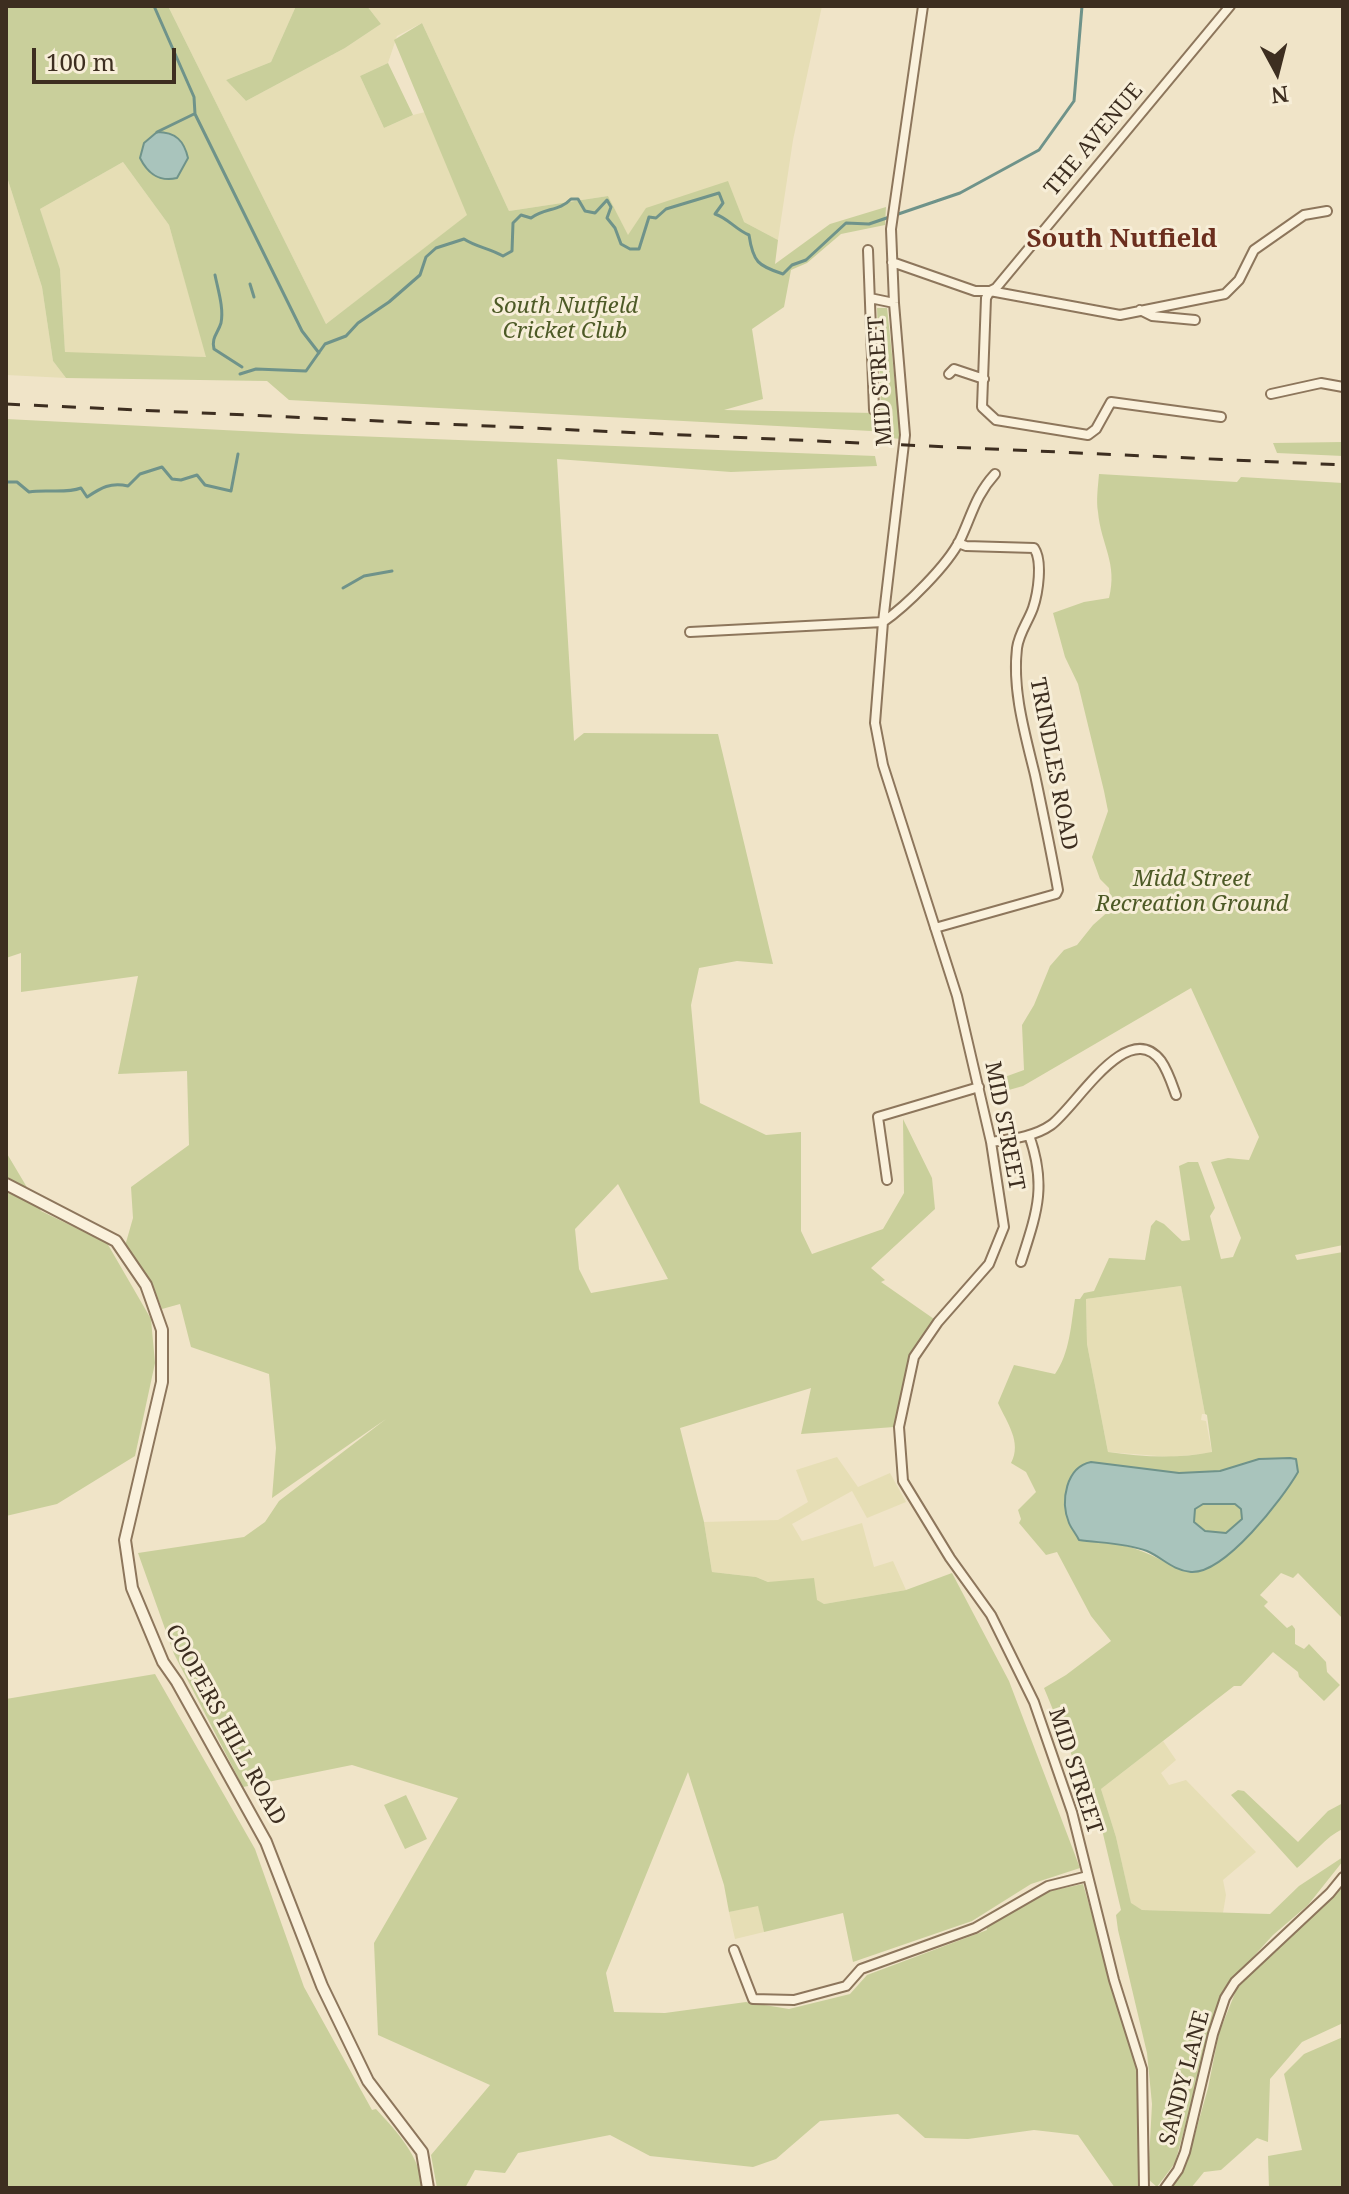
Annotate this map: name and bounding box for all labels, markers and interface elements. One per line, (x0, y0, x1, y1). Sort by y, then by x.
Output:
scale bar (36, 32, 180, 82)
north arrow (1237, 32, 1317, 112)
text: 100 m (46, 45, 115, 78)
street label: THE AVENUE (1039, 78, 1149, 202)
text: N (1269, 80, 1290, 112)
district label: South Nutfield (1027, 224, 1217, 256)
park label: South Nutfield Cricket Club (492, 294, 638, 346)
street label: MID STREET (863, 315, 899, 447)
street label: TRINDLES ROAD (1023, 675, 1083, 853)
park label: Midd Street Recreation Ground (1095, 867, 1289, 918)
street label: MID STREET (979, 1059, 1029, 1193)
street label: COOPERS HILL ROAD (159, 1620, 291, 1830)
street label: MID STREET (1042, 1705, 1108, 1837)
street label: SANDY LANE (1154, 2008, 1216, 2148)

